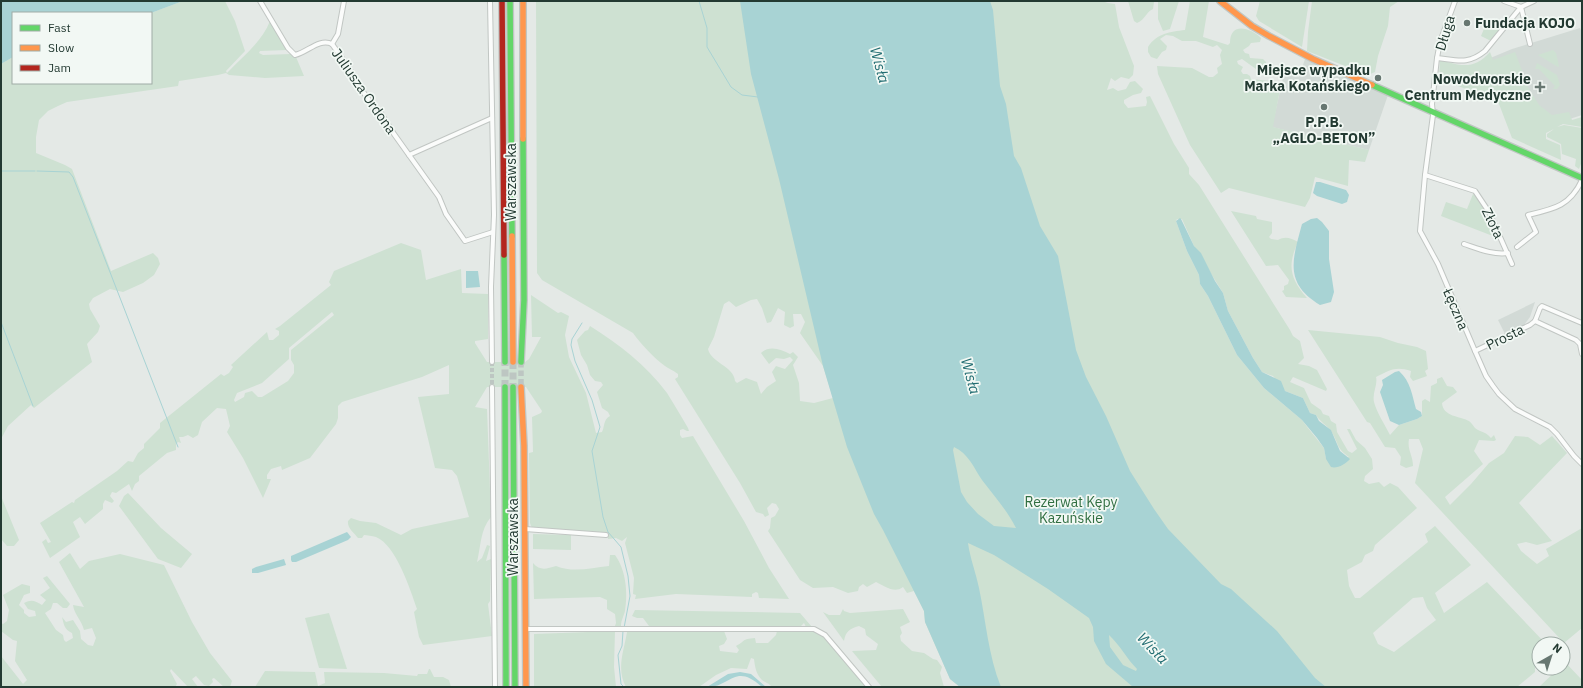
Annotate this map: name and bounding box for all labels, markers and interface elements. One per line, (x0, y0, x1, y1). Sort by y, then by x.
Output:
legend (12, 12, 152, 84)
street label: Długa (1431, 13, 1459, 53)
place label: Fundacja KOJO (1475, 14, 1575, 32)
marker: Fundacja KOJO (1462, 18, 1472, 28)
text: Fast (48, 20, 71, 35)
text: Slow (48, 40, 74, 55)
street label: Juliusza Ordona (328, 45, 401, 138)
water label: Wisła (866, 45, 894, 86)
text: Jam (48, 60, 71, 75)
place label: Miejsce wypadku Marka Kotańskiego (1244, 61, 1370, 95)
place label: Nowodworskie Centrum Medyczne (1405, 70, 1531, 104)
marker: Miejsce wypadku Marka Kotańskiego (1373, 73, 1383, 83)
marker: Nowodworskie Centrum Medyczne (1534, 81, 1546, 93)
marker: P.P.B. „AGLO-BETON” (1319, 102, 1329, 112)
place label: P.P.B. „AGLO-BETON” (1272, 113, 1376, 147)
street label: Warszawska (502, 143, 520, 221)
street label: Złota (1478, 205, 1508, 242)
street label: Łęczna (1439, 284, 1473, 333)
street label: Prosta (1483, 320, 1528, 354)
water label: Wisła (957, 356, 985, 397)
park label: Rezerwat Kępy Kazuńskie (1024, 493, 1118, 527)
street label: Warszawska (504, 498, 522, 576)
water label: Wisła (1133, 628, 1173, 668)
north arrow (1531, 636, 1571, 676)
text: N (1550, 640, 1565, 656)

